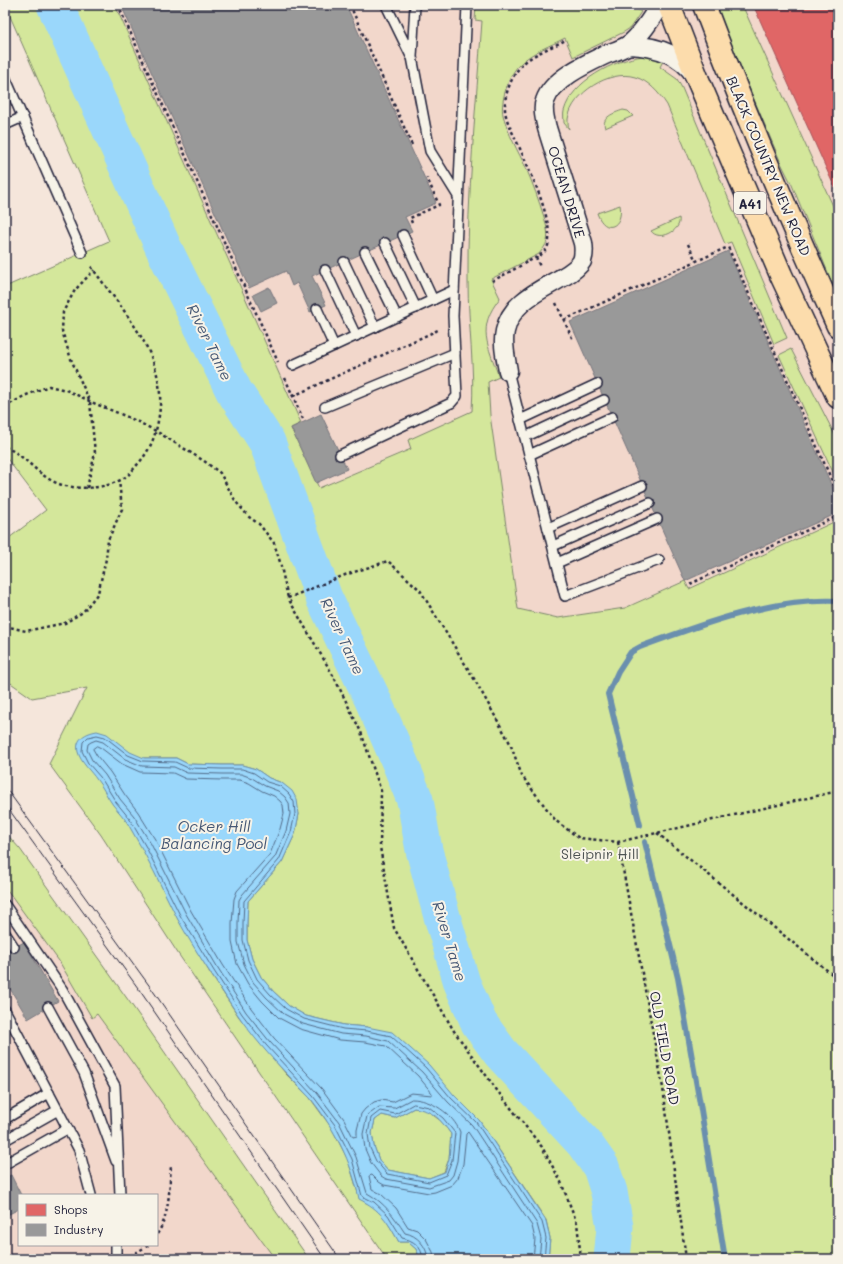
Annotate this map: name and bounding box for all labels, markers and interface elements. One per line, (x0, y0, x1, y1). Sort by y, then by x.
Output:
street label: BLACK COUNTRY NEW ROAD (722, 73, 816, 259)
street label: OCEAN DRIVE (544, 144, 590, 240)
road number: A41 (734, 192, 766, 214)
water label: River Tame (183, 300, 237, 384)
water label: River Tame (316, 594, 370, 678)
water label: Ocker Hill Balancing Pool (161, 816, 267, 853)
park label: Sleipnir Hill (561, 844, 639, 863)
water label: River Tame (428, 899, 472, 983)
street label: OLD FIELD ROAD (646, 990, 684, 1106)
legend (18, 1194, 158, 1246)
text: Shops (54, 1201, 88, 1217)
text: Industry (54, 1221, 103, 1237)

